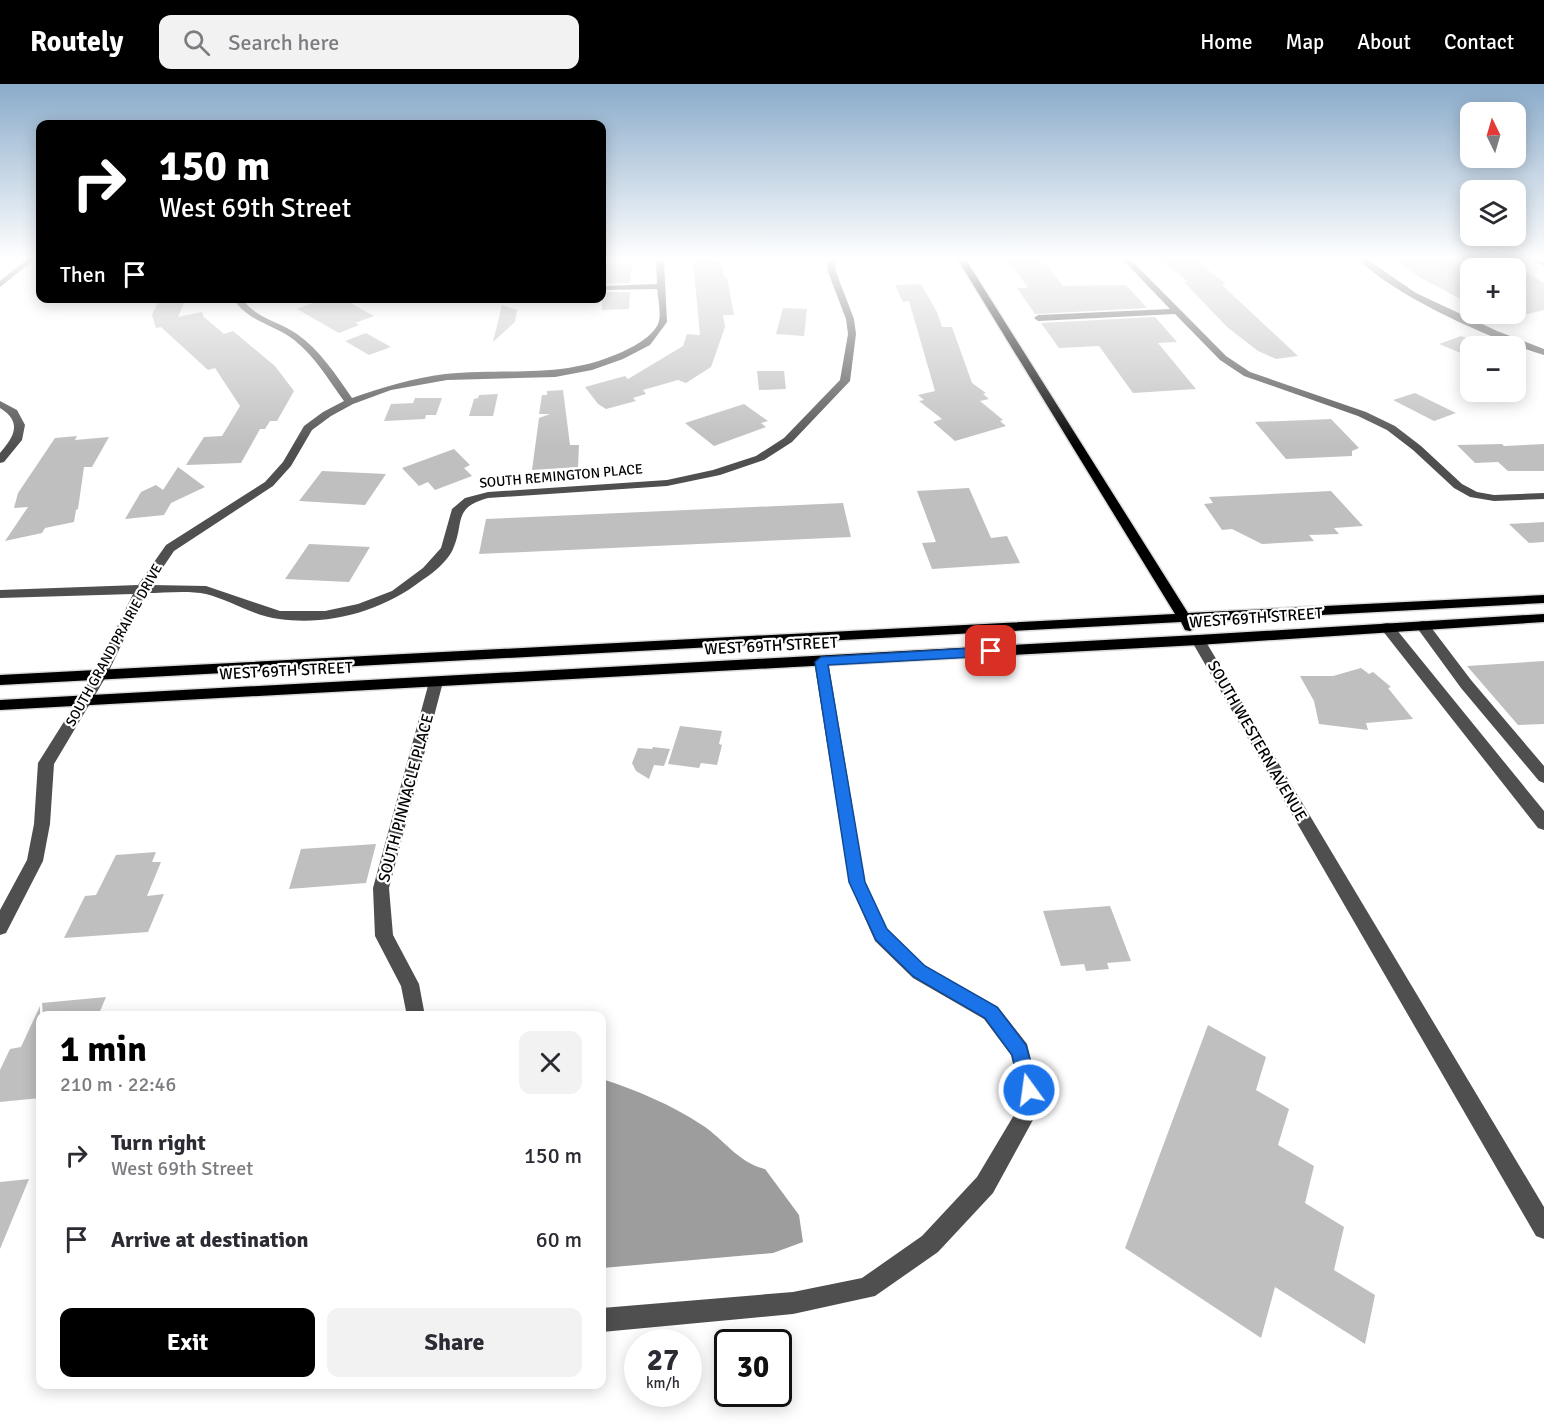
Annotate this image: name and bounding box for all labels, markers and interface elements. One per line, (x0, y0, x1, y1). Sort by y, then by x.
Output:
search box (159, 15, 579, 69)
text: Routely (30, 25, 123, 59)
icon: search (180, 26, 213, 59)
text: Search here (228, 29, 339, 56)
text: Home (1200, 29, 1253, 55)
text: Map (1286, 29, 1324, 55)
text: About (1357, 29, 1411, 55)
text: Contact (1444, 29, 1514, 55)
north arrow (1460, 102, 1526, 168)
map controls (1460, 102, 1526, 402)
text: 150 m (159, 141, 270, 192)
icon: right (60, 144, 138, 222)
button: layers (1460, 180, 1526, 246)
text: West 69th Street (159, 192, 351, 225)
icon: arrive (118, 258, 151, 291)
button: + (1460, 258, 1526, 324)
text: Then (60, 261, 106, 288)
button: − (1460, 336, 1526, 402)
street label: SOUTH REMINGTON PLACE (478, 460, 644, 492)
street label: SOUTH GRAND PRAIRIE DRIVE (62, 561, 166, 729)
street label: WEST 69TH STREET (1189, 603, 1324, 633)
pin (965, 625, 1016, 676)
street label: WEST 69TH STREET (704, 633, 839, 659)
icon: arrive (974, 634, 1007, 667)
street label: SOUTH WESTERN AVENUE (1203, 657, 1311, 825)
street label: WEST 69TH STREET (219, 658, 354, 684)
street label: SOUTH PINNACLE PLACE (374, 712, 438, 884)
text: 1 min (60, 1027, 147, 1072)
button: close (519, 1031, 582, 1094)
position arrow (997, 1058, 1061, 1122)
text: 210 m · 22:46 (60, 1072, 176, 1097)
text: Turn right (111, 1129, 206, 1156)
icon: right (60, 1139, 93, 1172)
text: 150 m (524, 1142, 582, 1169)
text: West 69th Street (111, 1156, 253, 1181)
icon: arrive (60, 1223, 93, 1256)
text: Arrive at destination (111, 1226, 308, 1253)
text: 60 m (536, 1226, 582, 1253)
button: Exit (60, 1308, 315, 1377)
button: Share (327, 1308, 582, 1377)
speed limit sign: 30 (714, 1329, 792, 1407)
text: 27 (647, 1342, 679, 1379)
text: km/h (646, 1374, 680, 1392)

